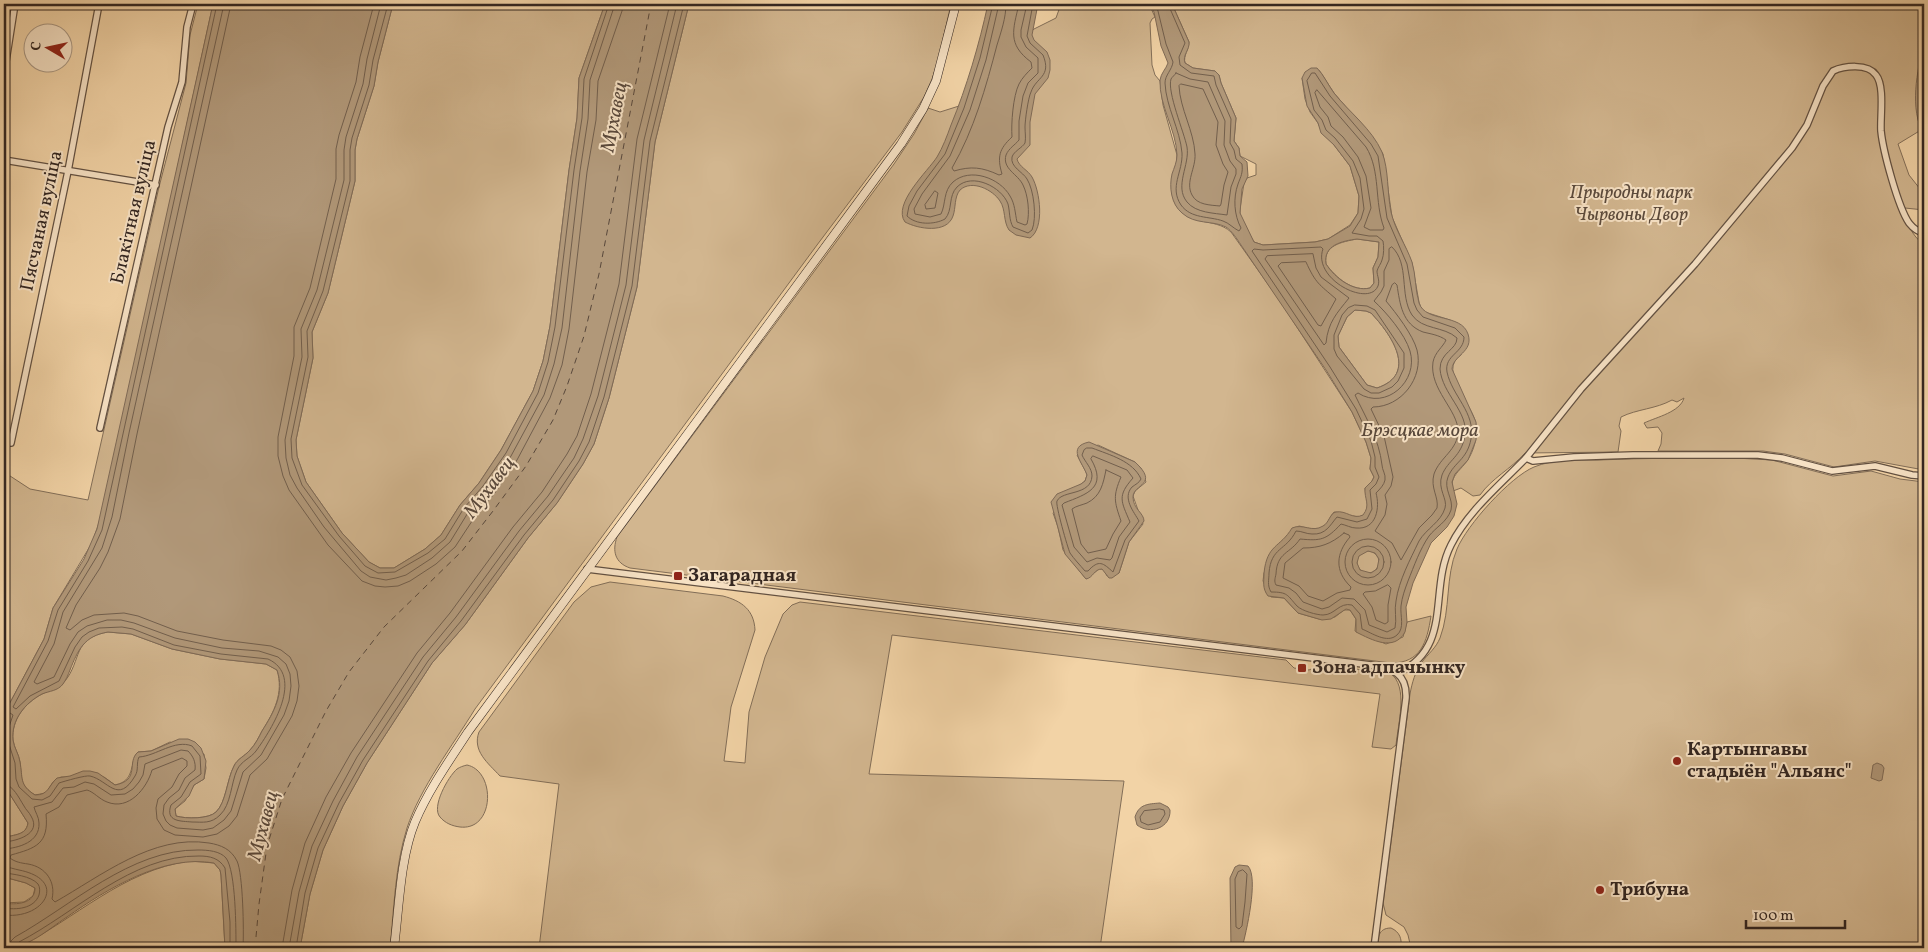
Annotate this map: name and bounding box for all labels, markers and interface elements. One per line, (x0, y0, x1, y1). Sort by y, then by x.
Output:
north arrow (22, 22, 72, 72)
text: С (27, 40, 47, 52)
water label: Мухавец (594, 80, 636, 155)
street label: Блакітная вуліца (105, 137, 163, 287)
street label: Пясчаная вуліца (14, 148, 70, 294)
park label: Прыродны парк Чырвоны Двор (1570, 180, 1693, 228)
water label: Брэсцкае мора (1361, 417, 1479, 445)
water label: Мухавец (457, 451, 523, 526)
place label: Загарадная (688, 563, 796, 589)
marker: Загарадная (672, 570, 684, 582)
place label: Зона адпачынку (1312, 655, 1466, 681)
marker: Зона адпачынку (1296, 662, 1308, 674)
place label: Картынгавы стадыён "Альянс" (1687, 737, 1852, 785)
marker: Картынгавы стадыён "Альянс" (1671, 755, 1683, 767)
water label: Мухавец (241, 788, 287, 865)
place label: Трибуна (1610, 877, 1689, 903)
marker: Трибуна (1594, 884, 1606, 896)
scale bar (1746, 897, 1844, 929)
text: 100 m (1753, 906, 1793, 927)

